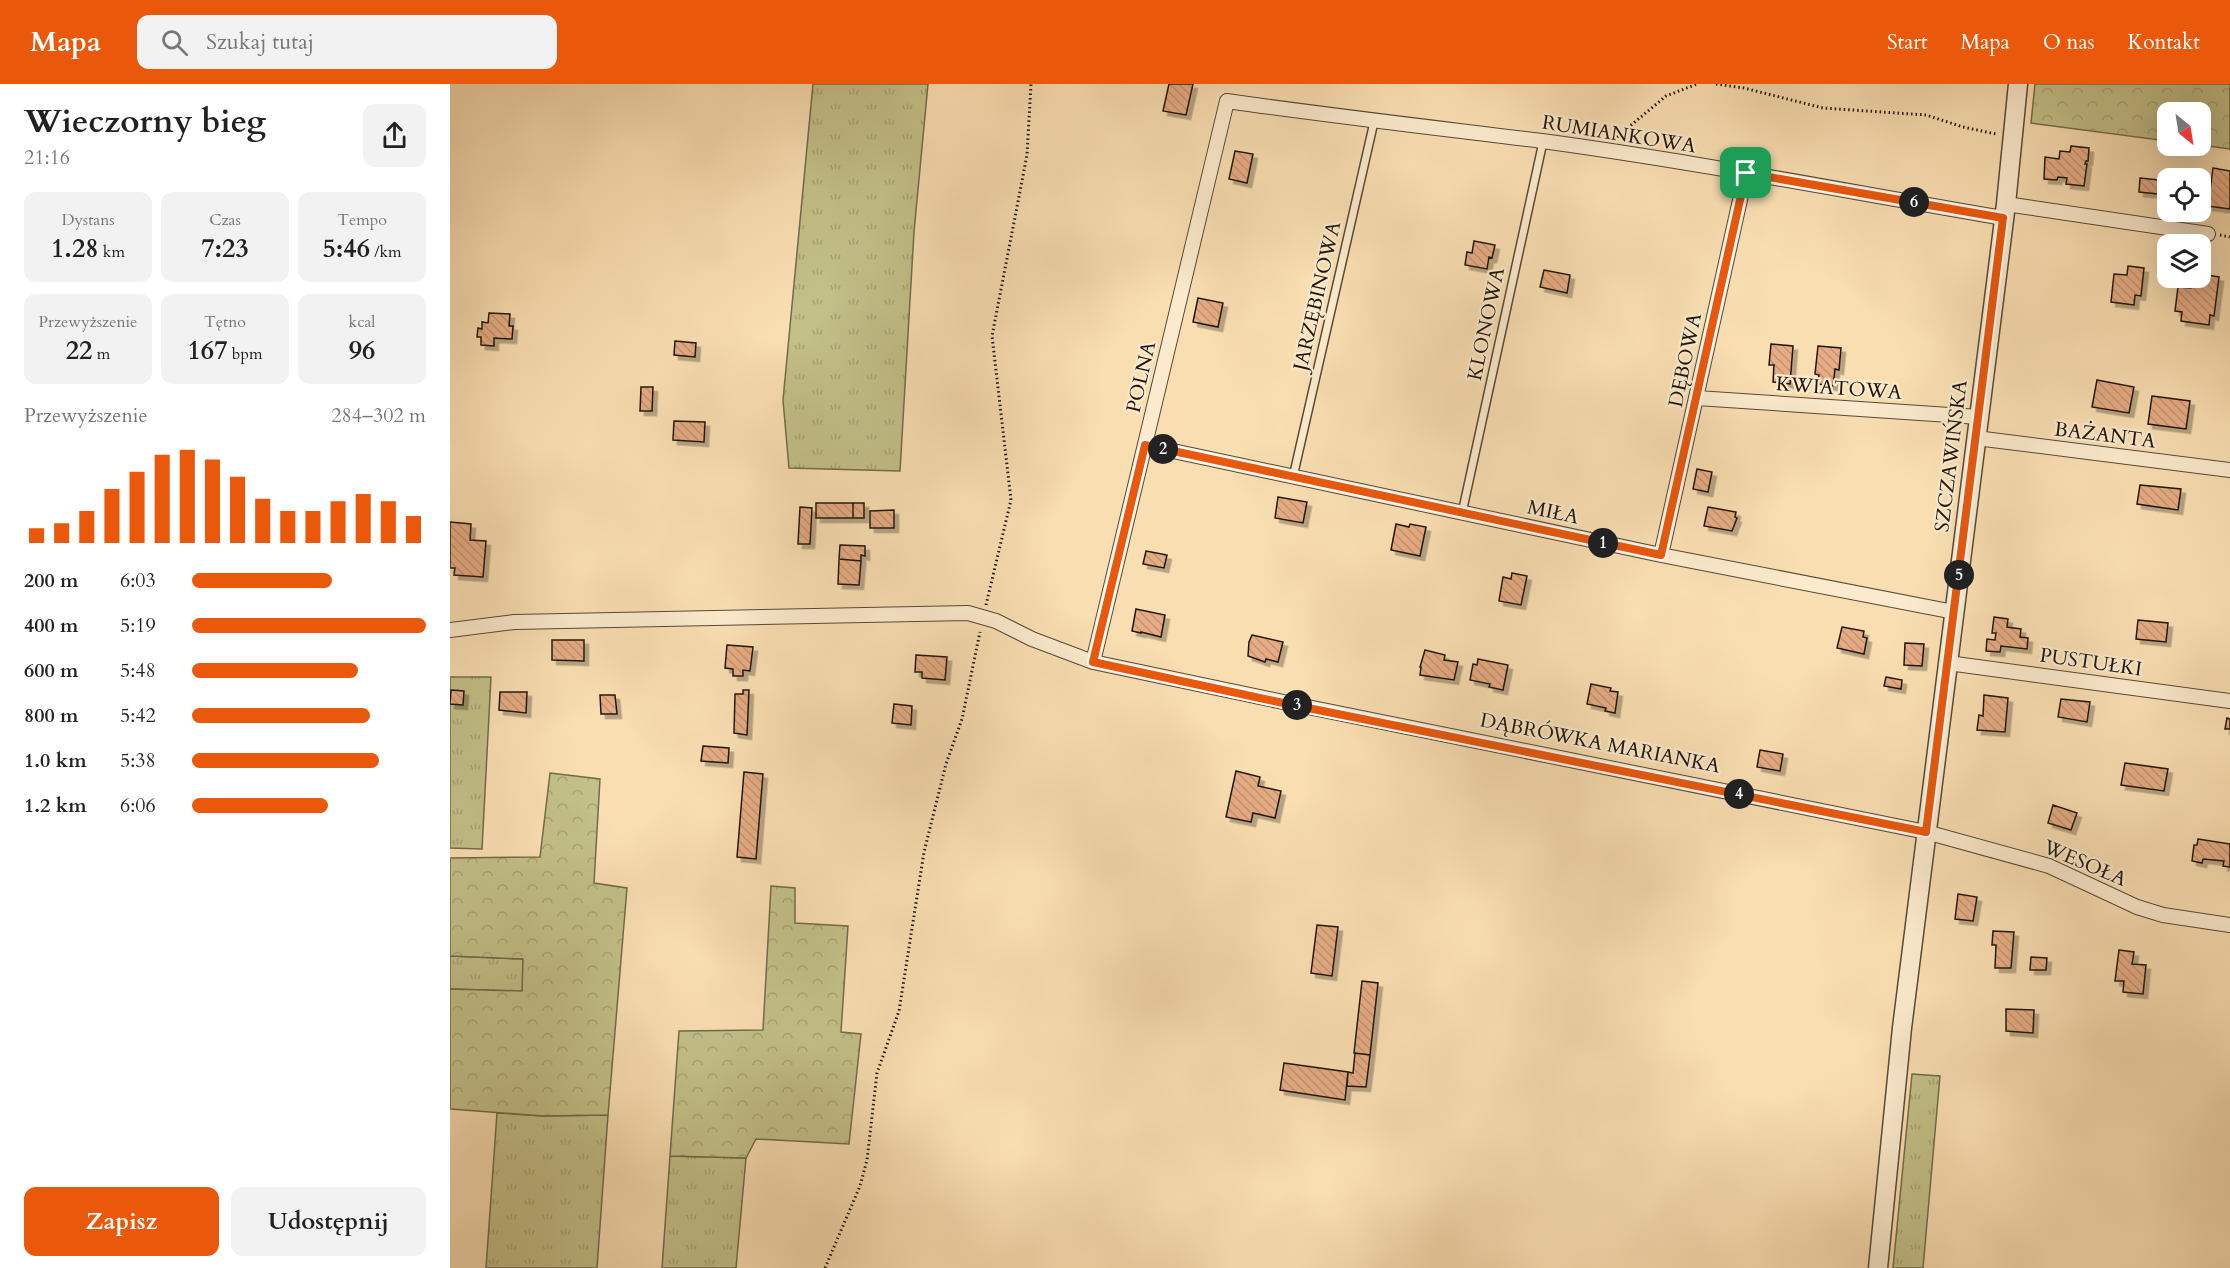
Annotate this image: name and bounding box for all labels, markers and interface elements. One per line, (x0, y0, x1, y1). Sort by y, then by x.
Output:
search box (137, 15, 557, 69)
text: Mapa (30, 23, 101, 61)
icon: search (158, 26, 191, 59)
text: Szukaj tutaj (206, 27, 314, 57)
text: Start (1887, 28, 1928, 57)
text: Mapa (1961, 28, 2010, 57)
text: O nas (2043, 28, 2095, 57)
text: Kontakt (2128, 28, 2200, 57)
text: Wieczorny bieg (24, 99, 266, 144)
north arrow (2157, 102, 2211, 156)
map controls (2157, 102, 2211, 288)
button: share (363, 104, 426, 167)
street label: RUMIANKOWA (1540, 108, 1699, 160)
text: 21:16 (24, 144, 70, 171)
pin (1720, 147, 1771, 198)
icon: arrive (1729, 156, 1762, 189)
button: locate (2157, 168, 2211, 222)
pin: 6 (1899, 187, 1929, 217)
text: 6 (1910, 191, 1918, 213)
text: Dystans (61, 209, 115, 231)
text: Czas (209, 209, 241, 231)
text: Tempo (337, 209, 387, 231)
street label: JARZĘBINOWA (1286, 218, 1347, 376)
text: 1.28 (51, 231, 99, 266)
text: 7:23 (201, 231, 249, 266)
text: 5:46 (322, 231, 370, 266)
button: layers (2157, 234, 2211, 288)
text: km (99, 241, 125, 263)
text: /km (370, 241, 402, 263)
street label: KLONOWA (1461, 264, 1511, 383)
street label: DĘBOWA (1662, 310, 1708, 410)
text: Przewyższenie (39, 311, 137, 333)
text: Tętno (204, 311, 246, 333)
text: kcal (349, 311, 375, 333)
text: 22 (66, 333, 92, 368)
text: 167 (188, 333, 228, 368)
text: 96 (349, 333, 375, 368)
street label: POLNA (1120, 338, 1162, 415)
text: m (92, 343, 110, 365)
text: bpm (228, 343, 262, 365)
street label: KWIATOWA (1775, 370, 1904, 406)
street label: SZCZAWIŃSKA (1928, 378, 1974, 534)
text: Przewyższenie (24, 402, 147, 429)
text: 284–302 m (331, 402, 426, 429)
street label: BAŻANTA (2053, 415, 2158, 455)
pin: 2 (1148, 434, 1178, 464)
text: 2 (1159, 438, 1167, 460)
street label: MIŁA (1525, 493, 1582, 531)
pin: 1 (1588, 528, 1618, 558)
text: 1 (1599, 532, 1607, 554)
pin: 5 (1944, 560, 1974, 590)
text: 5 (1955, 564, 1963, 586)
text: 200 m (24, 567, 79, 594)
text: 6:03 (120, 567, 156, 594)
text: 400 m (24, 612, 79, 639)
text: 5:19 (120, 612, 156, 639)
street label: PUSTUŁKI (2038, 641, 2144, 683)
text: 600 m (24, 657, 79, 684)
text: 5:48 (120, 657, 156, 684)
pin: 3 (1282, 690, 1312, 720)
text: 3 (1293, 694, 1301, 716)
text: 800 m (24, 702, 79, 729)
text: 5:42 (120, 702, 156, 729)
street label: DĄBRÓWKA MARIANKA (1478, 706, 1723, 780)
text: 1.0 km (24, 747, 87, 774)
text: 5:38 (120, 747, 156, 774)
pin: 4 (1724, 779, 1754, 809)
text: 4 (1735, 783, 1743, 805)
text: 1.2 km (24, 792, 87, 819)
text: 6:06 (120, 792, 156, 819)
street label: WESOŁA (2038, 833, 2132, 893)
button: Zapisz (24, 1187, 219, 1256)
button: Udostępnij (231, 1187, 426, 1256)

